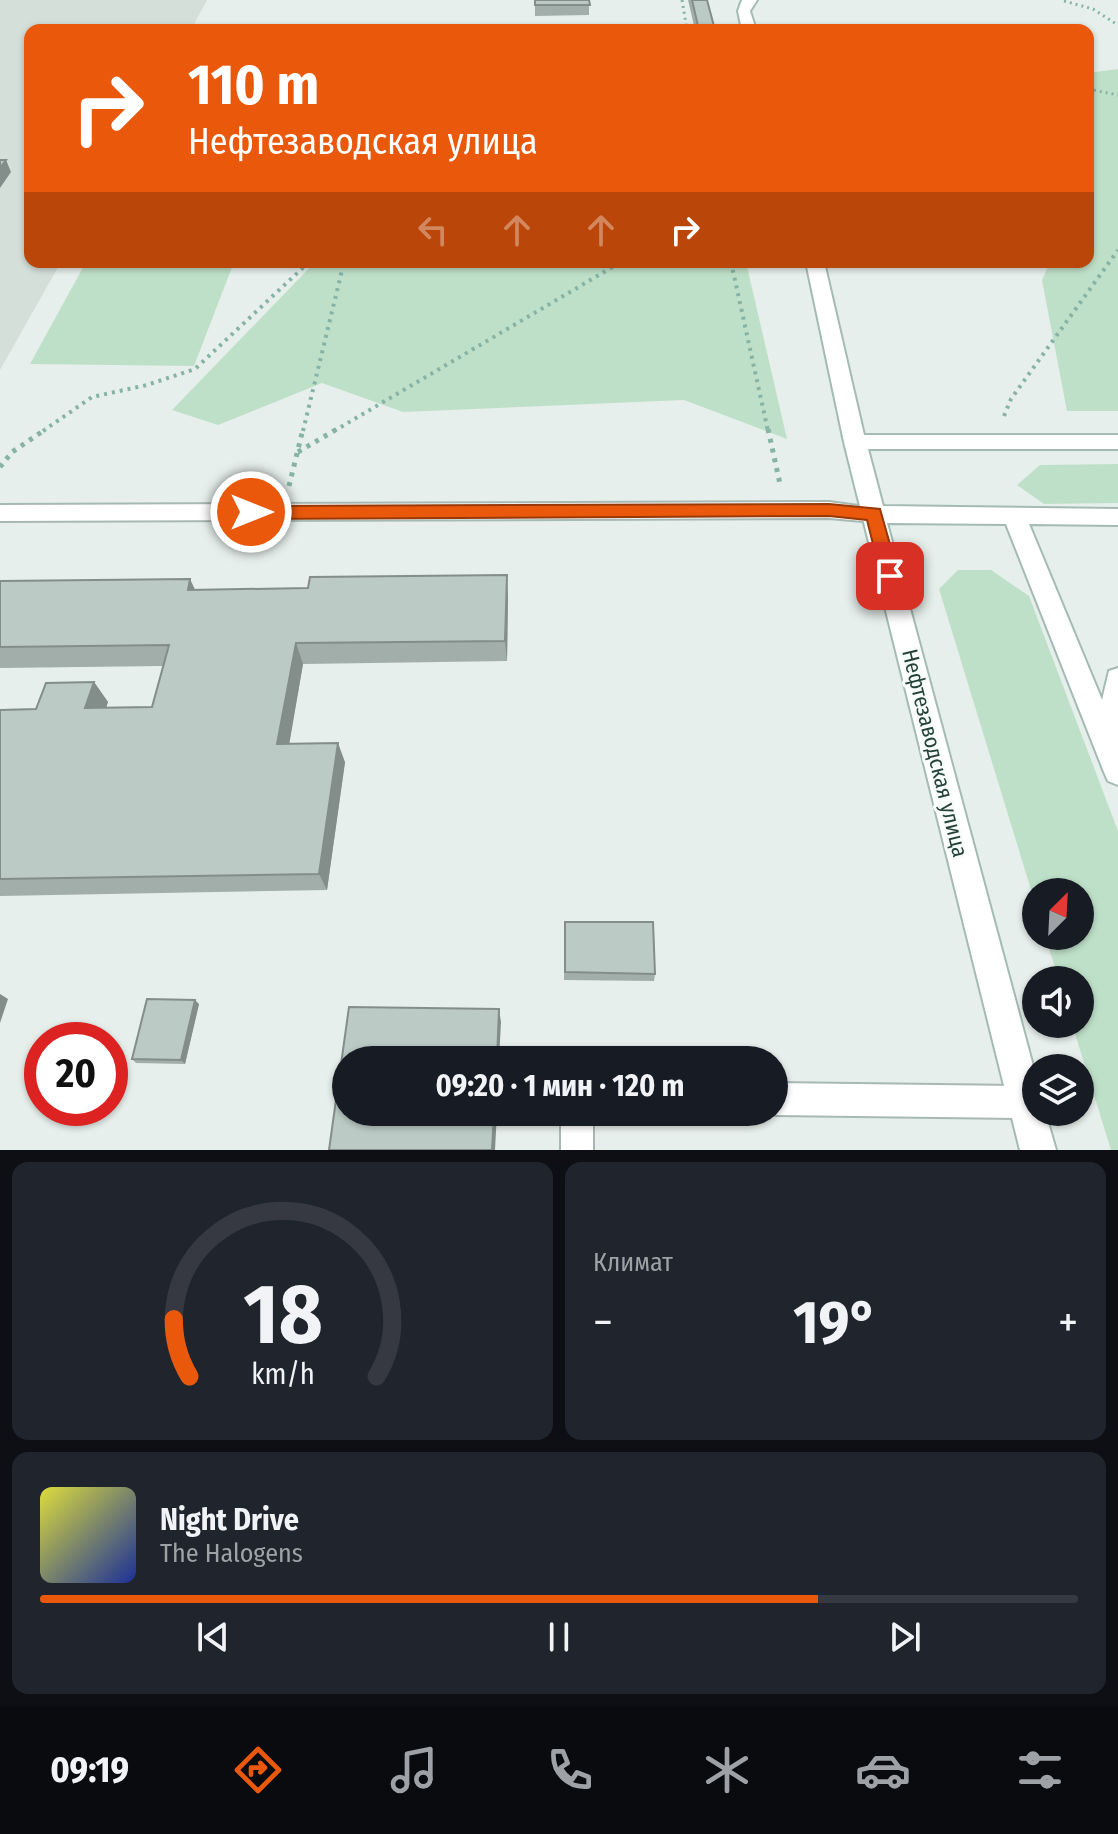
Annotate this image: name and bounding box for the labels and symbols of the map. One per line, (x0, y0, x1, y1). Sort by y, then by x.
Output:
position arrow (209, 470, 293, 554)
pin (856, 542, 924, 610)
street label: Нефтезаводская улица (896, 646, 974, 860)
north arrow (1022, 878, 1094, 950)
speed limit sign: 20 (24, 1022, 128, 1126)

